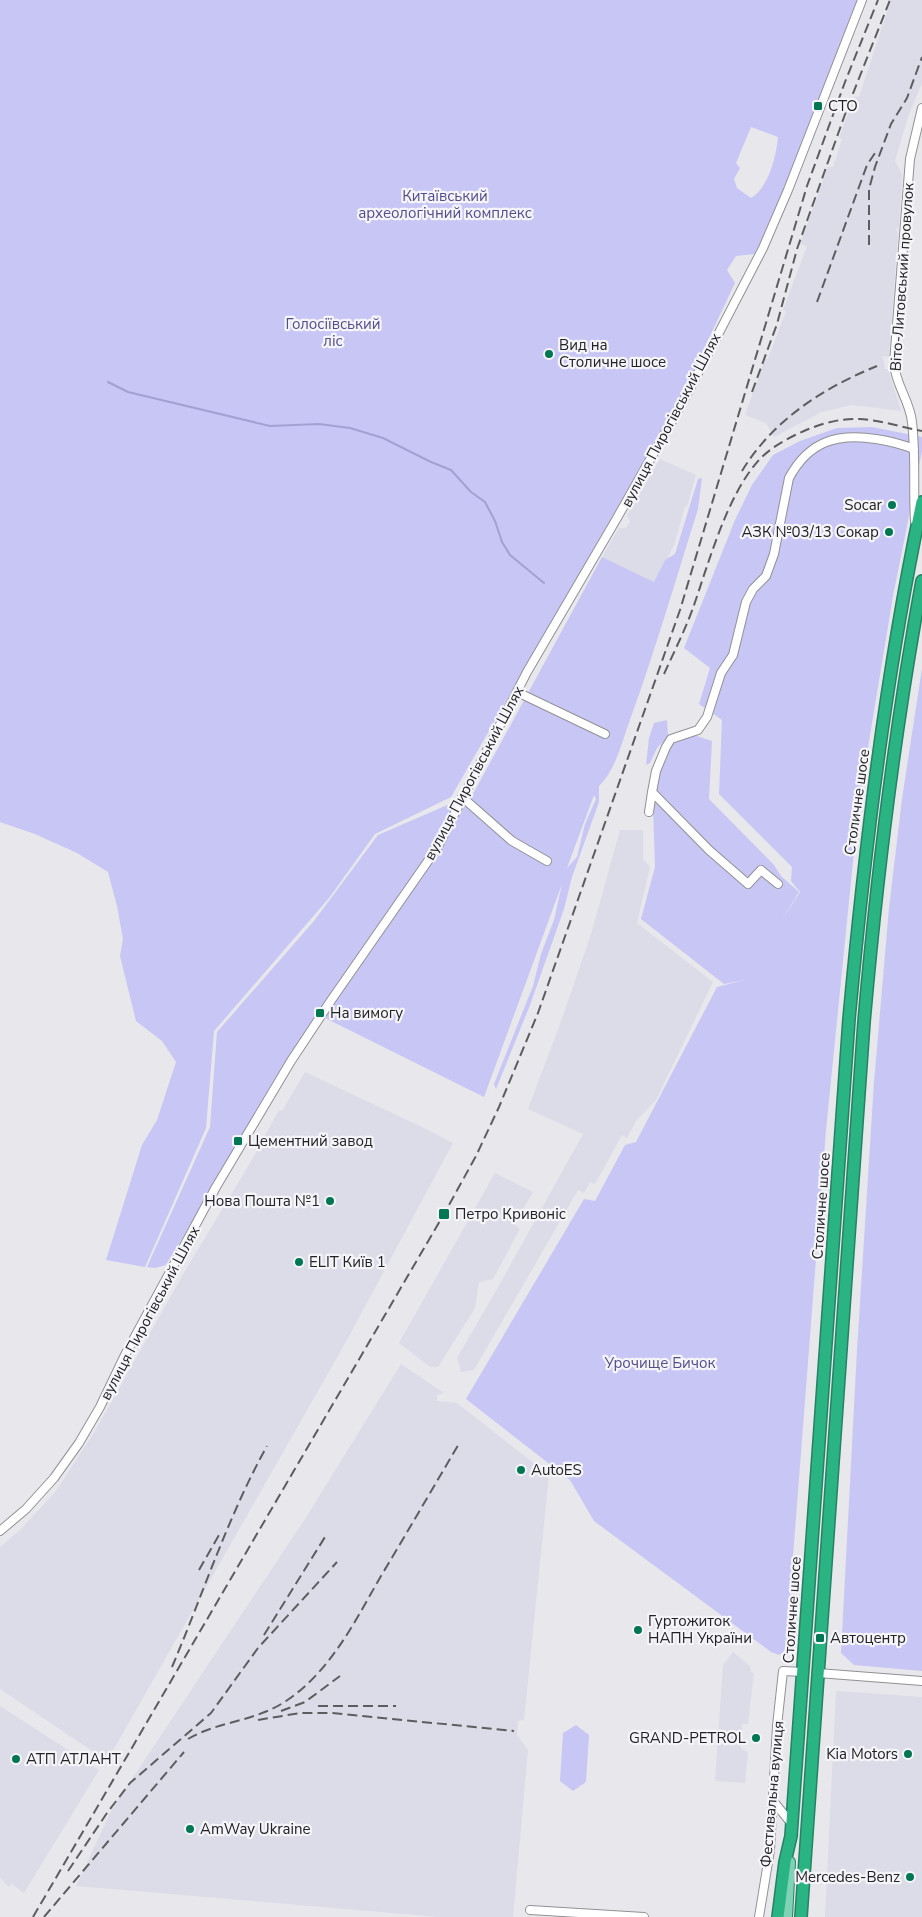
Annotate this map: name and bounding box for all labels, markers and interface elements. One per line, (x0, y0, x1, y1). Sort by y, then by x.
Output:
place label: СТО (828, 96, 858, 116)
marker: СТО (812, 100, 824, 112)
street label: Віто-Литовський провулок (885, 182, 919, 372)
park label: Китаївський археологічний комплекс (358, 186, 532, 223)
park label: Голосіївський ліс (286, 314, 380, 351)
street label: вулиця Пирогівський Шлях (616, 329, 726, 511)
place label: Вид на Столичне шосе (559, 335, 666, 372)
marker: Вид на Столичне шосе (543, 348, 555, 360)
place label: Socar (844, 495, 883, 515)
marker: Socar (886, 499, 898, 511)
place label: АЗК №03/13 Сокар (741, 522, 879, 542)
marker: АЗК №03/13 Сокар (883, 526, 895, 538)
street label: вулиця Пирогівський Шлях (419, 682, 529, 864)
street label: Столичне шосе (840, 748, 874, 856)
place label: На вимогу (330, 1003, 403, 1023)
marker: На вимогу (314, 1007, 326, 1019)
place label: Цементний завод (248, 1131, 373, 1151)
marker: Цементний завод (232, 1135, 244, 1147)
street label: Столичне шосе (807, 1152, 835, 1260)
place label: Нова Пошта №1 (204, 1191, 320, 1211)
marker: Нова Пошта №1 (324, 1195, 336, 1207)
place label: Петро Кривоніс (455, 1204, 566, 1224)
marker: Петро Кривоніс (437, 1207, 451, 1221)
street label: вулиця Пирогівський Шлях (95, 1222, 205, 1404)
place label: ELIT Київ 1 (309, 1252, 386, 1272)
marker: ELIT Київ 1 (293, 1256, 305, 1268)
park label: Урочище Бичок (604, 1353, 716, 1373)
place label: AutoES (531, 1460, 582, 1480)
marker: AutoES (515, 1464, 527, 1476)
street label: Столичне шосе (778, 1556, 806, 1664)
place label: Гуртожиток НАПН України (648, 1611, 752, 1648)
marker: Гуртожиток НАПН України (632, 1624, 644, 1636)
place label: Автоцентр (830, 1628, 906, 1648)
marker: Автоцентр (814, 1632, 826, 1644)
street label: Фестивальна вулиця (756, 1720, 788, 1868)
place label: GRAND-PETROL (629, 1728, 746, 1748)
marker: GRAND-PETROL (750, 1732, 762, 1744)
place label: Kia Motors (826, 1744, 898, 1764)
marker: Kia Motors (902, 1748, 914, 1760)
place label: АТП АТЛАНТ (26, 1749, 121, 1769)
marker: АТП АТЛАНТ (10, 1753, 22, 1765)
place label: AmWay Ukraine (200, 1819, 311, 1839)
marker: AmWay Ukraine (184, 1823, 196, 1835)
place label: Mercedes-Benz (795, 1867, 900, 1887)
marker: Mercedes-Benz (904, 1871, 916, 1883)

